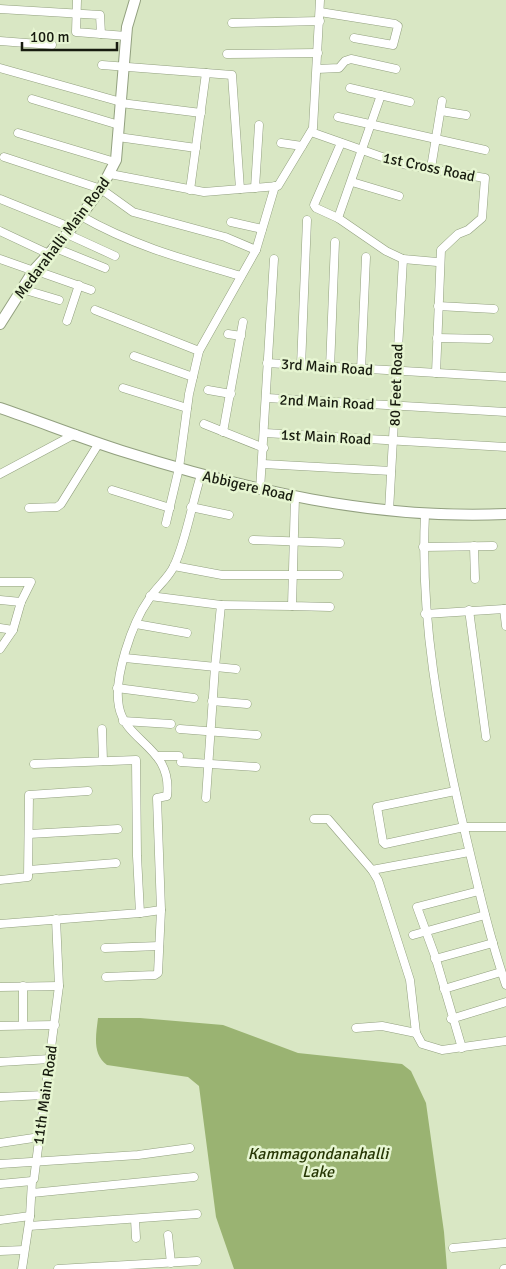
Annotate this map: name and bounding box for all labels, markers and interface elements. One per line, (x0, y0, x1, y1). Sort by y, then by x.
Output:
scale bar (22, 20, 118, 52)
text: 100 m (30, 28, 70, 46)
street label: 1st Cross Road (381, 148, 477, 186)
street label: Medarahalli Main Road (10, 174, 114, 302)
street label: 80 Feet Road (386, 343, 406, 427)
street label: 3rd Main Road (280, 355, 374, 379)
street label: 2nd Main Road (279, 391, 375, 413)
street label: 1st Main Road (280, 426, 372, 448)
street label: Abbigere Road (201, 467, 295, 505)
street label: 11th Main Road (29, 1044, 61, 1146)
water label: Kammagondanahalli Lake (248, 1144, 390, 1182)

